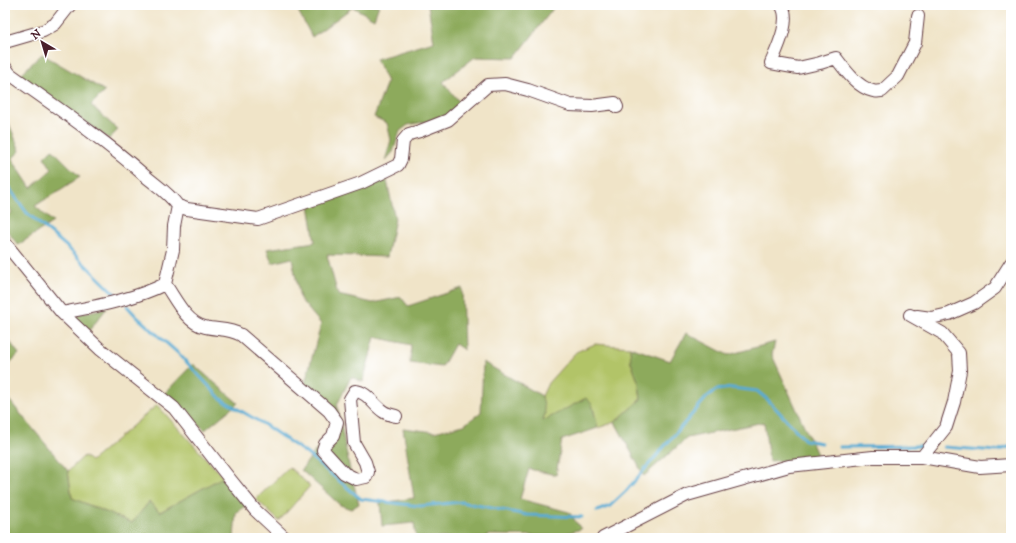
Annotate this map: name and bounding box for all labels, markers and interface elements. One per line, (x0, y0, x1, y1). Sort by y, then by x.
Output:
north arrow (22, 22, 62, 62)
text: N (29, 27, 44, 43)

